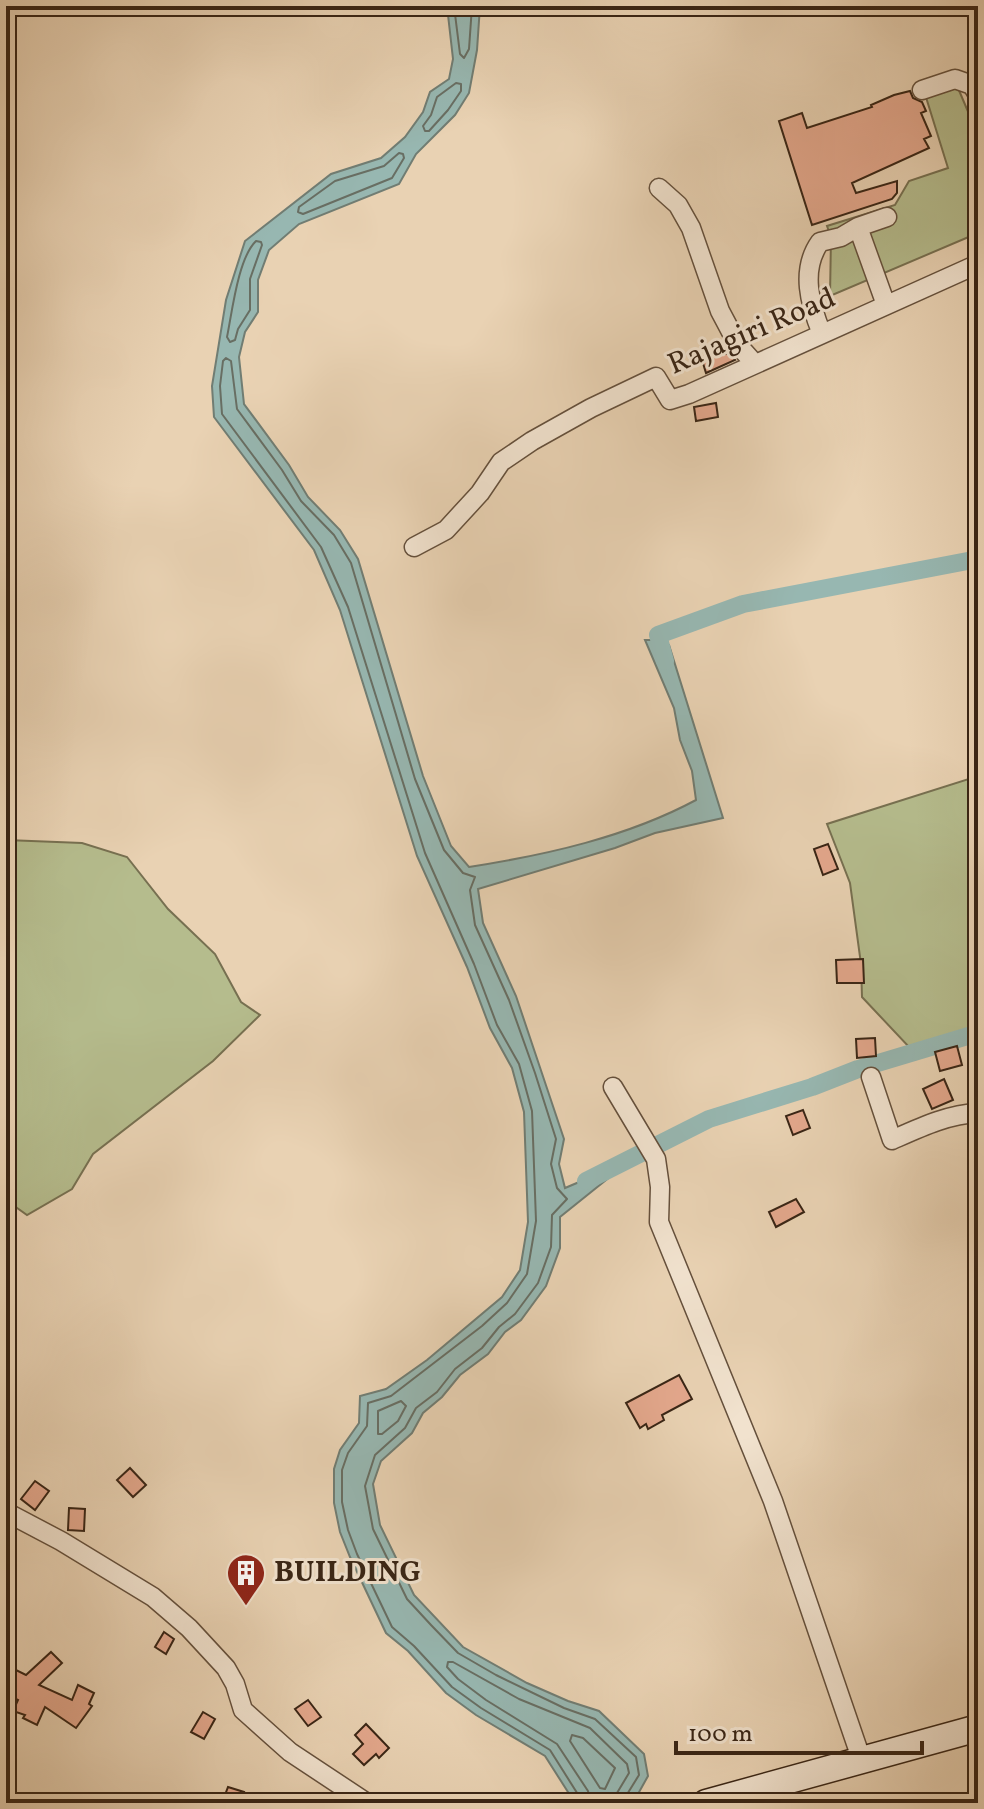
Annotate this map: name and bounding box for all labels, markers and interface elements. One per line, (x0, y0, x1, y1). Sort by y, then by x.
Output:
street label: Rajagiri Road (662, 278, 842, 386)
building icon: BUILDING (225, 1552, 267, 1607)
place label: BUILDING (274, 1552, 421, 1594)
scale bar (676, 1705, 922, 1755)
text: 100 m (688, 1718, 753, 1752)

